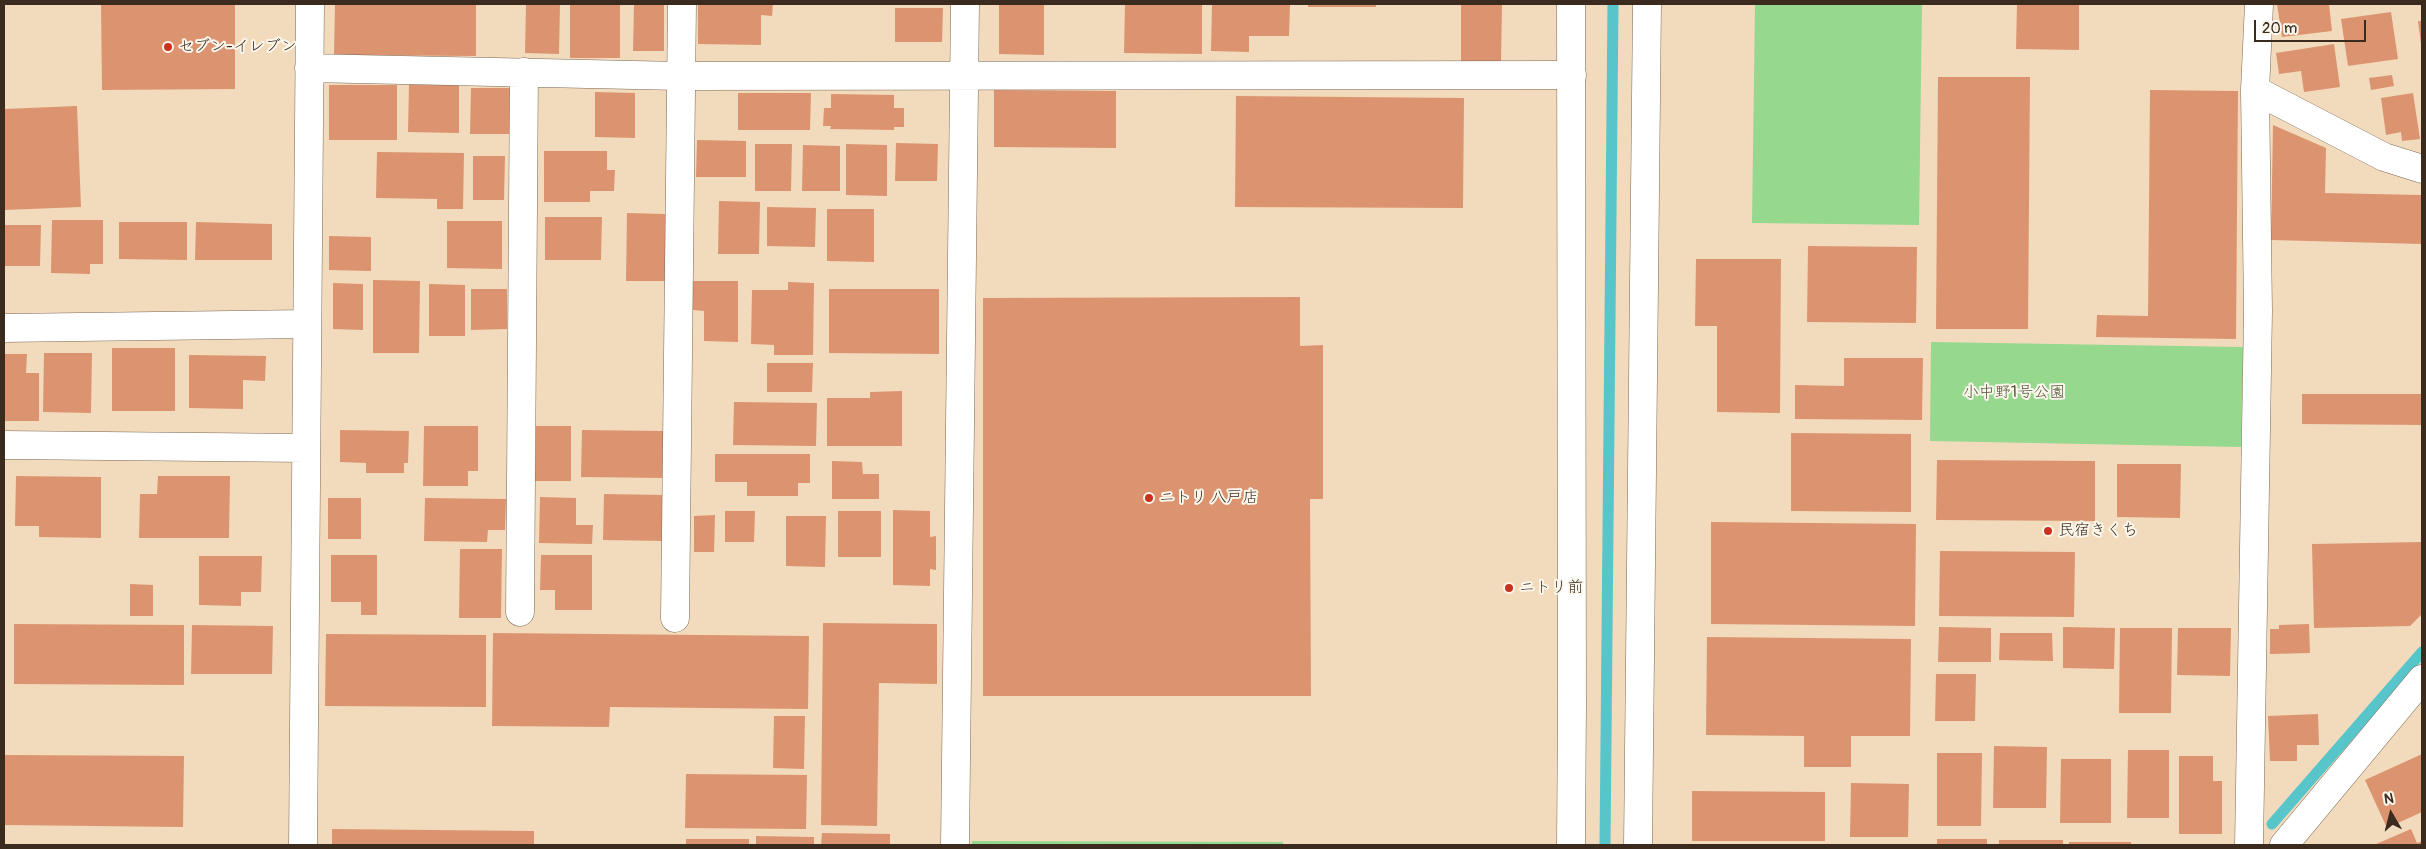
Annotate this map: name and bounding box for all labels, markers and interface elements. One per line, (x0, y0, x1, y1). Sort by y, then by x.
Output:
scale bar (2256, 10, 2368, 42)
text: 20 m (2262, 19, 2297, 38)
place label: セブン-イレブン (178, 37, 297, 57)
marker: セブン-イレブン (162, 41, 174, 53)
park label: 小中野1号公園 (1963, 383, 2065, 403)
place label: ニトリ 八戸店 (1159, 488, 1258, 508)
marker: ニトリ 八戸店 (1143, 492, 1155, 504)
place label: 民宿きくち (2058, 521, 2138, 541)
marker: 民宿きくち (2042, 525, 2054, 537)
place label: ニトリ前 (1519, 578, 1583, 598)
marker: ニトリ前 (1503, 582, 1515, 594)
north arrow (2366, 789, 2416, 839)
text: N (2383, 790, 2395, 808)

